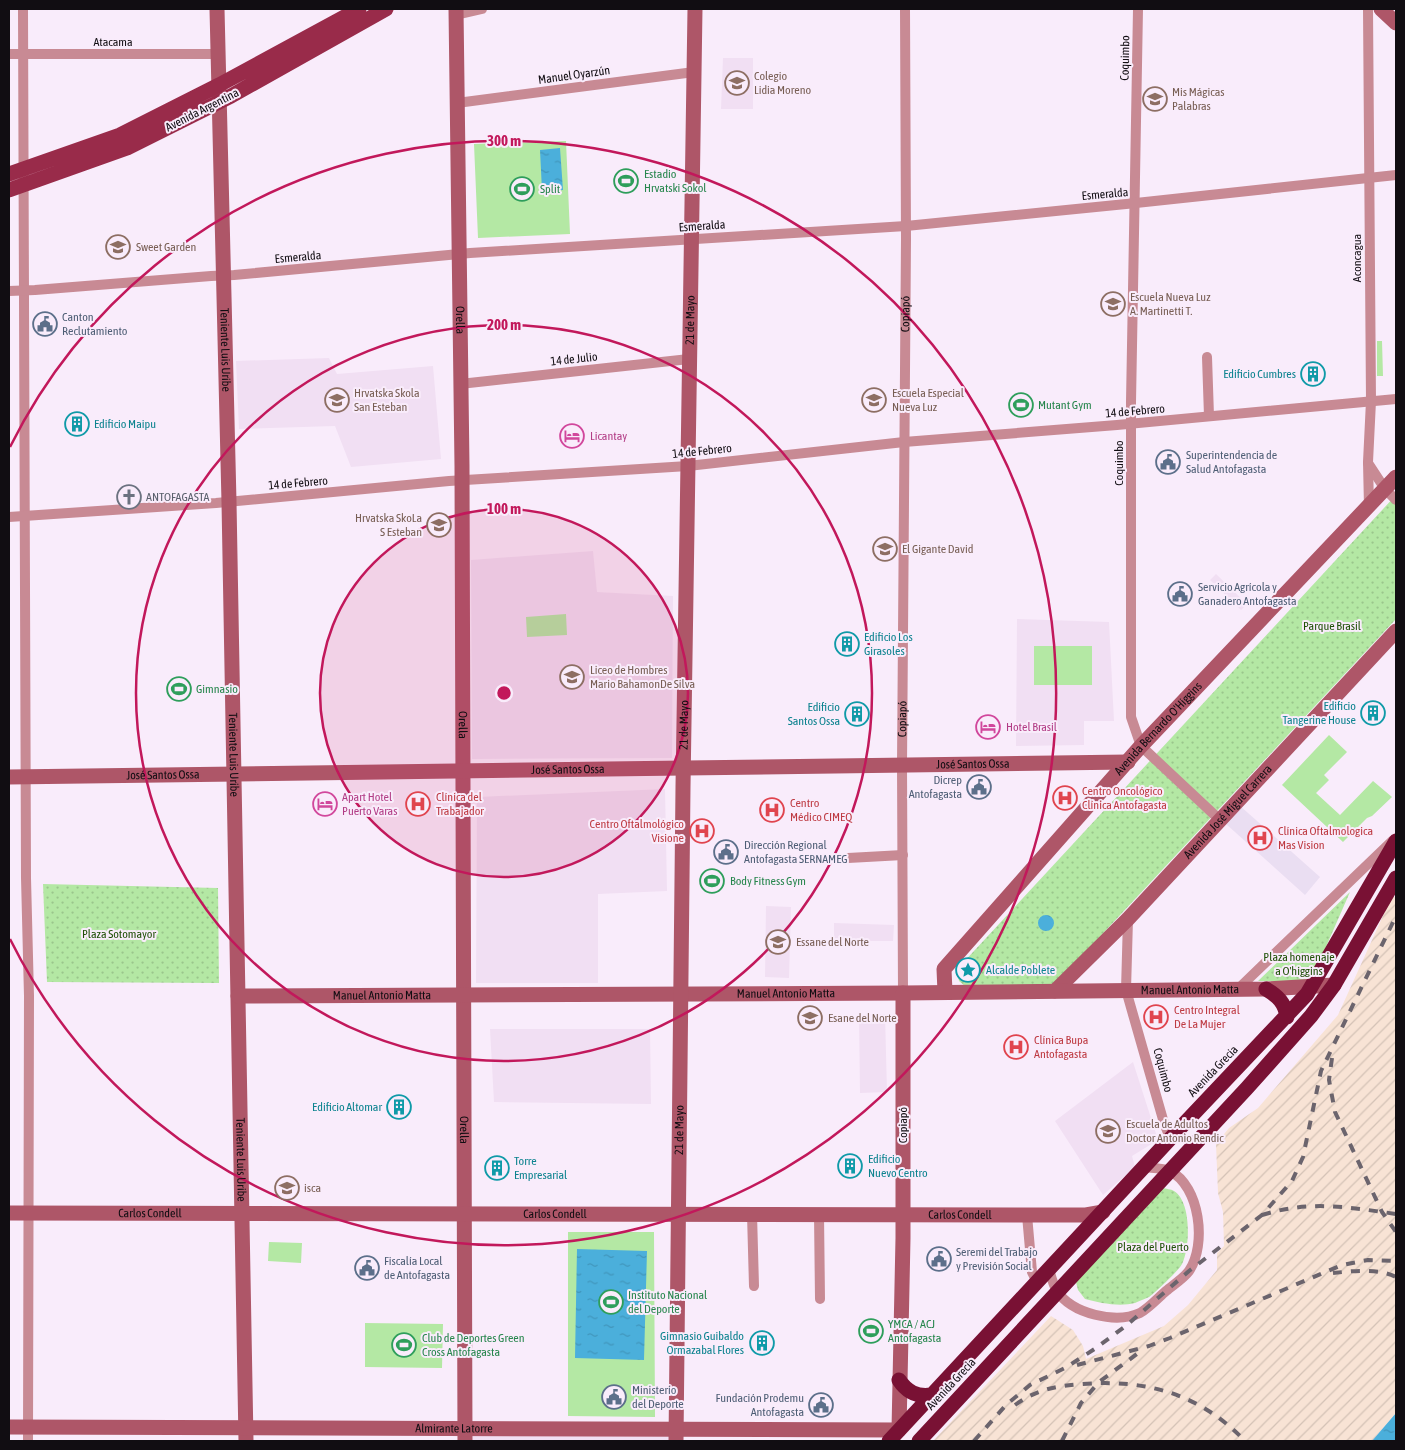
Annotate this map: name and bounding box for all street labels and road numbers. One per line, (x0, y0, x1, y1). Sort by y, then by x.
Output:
street label: Atacama (93, 35, 133, 49)
street label: Coquimbo (1118, 35, 1132, 81)
street label: Manuel Oyarzún (537, 63, 611, 87)
street label: Avenida Argentina (163, 85, 241, 135)
street label: Esmeralda (1081, 185, 1129, 203)
street label: Esmeralda (678, 217, 726, 235)
street label: Aconcagua (1350, 234, 1364, 282)
street label: Esmeralda (274, 248, 322, 266)
street label: 21 de Mayo (683, 295, 698, 345)
street label: Copiapó (898, 295, 913, 332)
street label: Orella (453, 306, 467, 334)
street label: Teniente Luis Uribe (217, 308, 233, 392)
street label: 14 de Julio (550, 350, 598, 368)
street label: 14 de Febrero (1105, 401, 1166, 421)
street label: Coquimbo (1112, 440, 1126, 486)
street label: 14 de Febrero (672, 441, 733, 461)
street label: 14 de Febrero (268, 473, 329, 493)
street label: Avenida Bernardo O'Higgins (1112, 679, 1205, 778)
street label: 21 de Mayo (677, 700, 691, 750)
street label: Copiapó (895, 700, 909, 737)
street label: Orella (456, 711, 470, 739)
street label: Teniente Luis Uribe (226, 713, 241, 797)
street label: José Santos Ossa (936, 757, 1010, 772)
street label: José Santos Ossa (531, 762, 605, 777)
street label: Avenida José Miguel Carrera (1181, 762, 1275, 862)
street label: José Santos Ossa (126, 767, 200, 782)
street label: Manuel Antonio Matta (1141, 982, 1239, 997)
street label: Manuel Antonio Matta (737, 986, 835, 1001)
street label: Manuel Antonio Matta (333, 988, 431, 1003)
street label: Avenida Grecia (1185, 1043, 1241, 1099)
street label: Coquimbo (1150, 1046, 1176, 1094)
street label: 21 de Mayo (672, 1105, 687, 1155)
street label: Copiapó (896, 1106, 910, 1143)
street label: Orella (457, 1116, 471, 1144)
street label: Teniente Luis Uribe (233, 1118, 249, 1202)
street label: Carlos Condell (118, 1206, 183, 1220)
street label: Carlos Condell (523, 1207, 588, 1221)
street label: Carlos Condell (928, 1208, 993, 1222)
street label: Avenida Grecia (923, 1355, 979, 1413)
street label: Almirante Latorre (415, 1421, 493, 1436)

